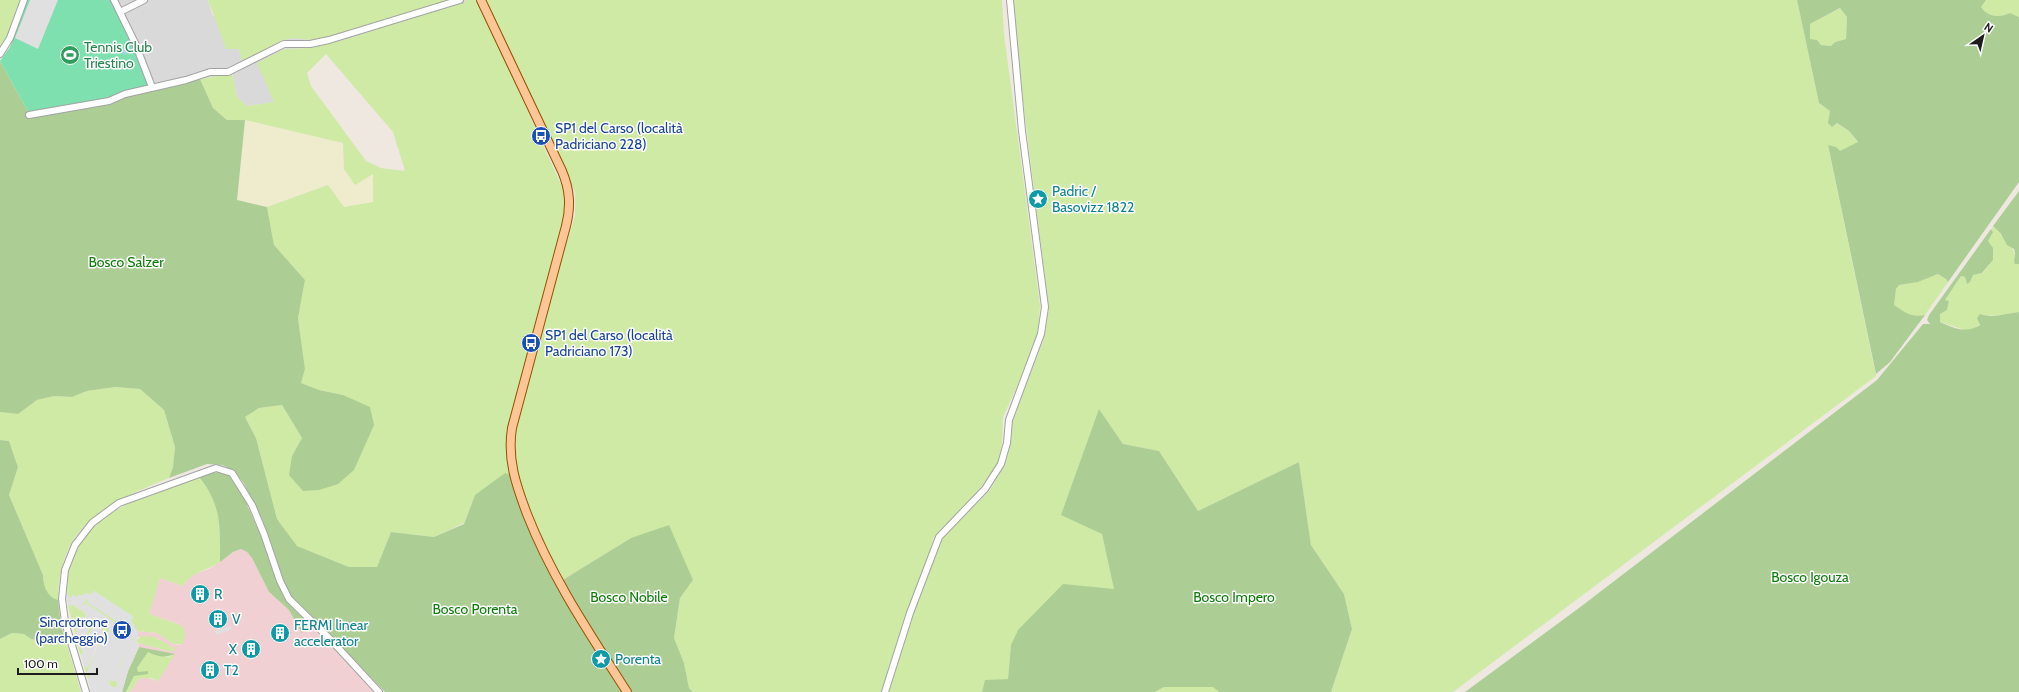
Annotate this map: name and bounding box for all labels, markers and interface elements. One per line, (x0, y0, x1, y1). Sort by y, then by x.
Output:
north arrow (1963, 16, 2003, 56)
text: N (1981, 20, 1996, 36)
place label: Tennis Club Triestino (84, 38, 152, 72)
sports icon: Tennis Club Triestino (59, 44, 81, 66)
place label: SP1 del Carso (località Padriciano 228) (555, 119, 683, 153)
bus stop icon: SP1 del Carso (località Padriciano 228) (530, 125, 552, 147)
place label: Padric / Basovizz 1822 (1052, 182, 1134, 216)
place icon: Padric / Basovizz 1822 (1027, 188, 1049, 210)
park label: Bosco Salzer (88, 253, 164, 271)
place label: SP1 del Carso (località Padriciano 173) (545, 326, 673, 360)
bus stop icon: SP1 del Carso (località Padriciano 173) (520, 332, 542, 354)
park label: Bosco Igouza (1771, 568, 1849, 586)
building icon: R (189, 583, 211, 605)
place label: R (214, 585, 223, 603)
park label: Bosco Nobile (590, 588, 668, 606)
park label: Bosco Impero (1193, 588, 1275, 606)
park label: Bosco Porenta (432, 600, 518, 618)
building icon: V (207, 608, 229, 630)
place label: V (232, 610, 241, 628)
place label: Sincrotrone (parcheggio) (35, 613, 108, 647)
place label: FERMI linear accelerator (294, 616, 369, 650)
bus stop icon: Sincrotrone (parcheggio) (111, 619, 133, 641)
building icon: FERMI linear accelerator (269, 622, 291, 644)
building icon: X (240, 638, 262, 660)
place label: X (229, 640, 238, 658)
place icon: Porenta (590, 648, 612, 670)
scale bar (18, 650, 97, 676)
place label: Porenta (615, 650, 661, 668)
text: 100 m (24, 656, 58, 671)
building icon: T2 (199, 659, 221, 681)
place label: T2 (224, 661, 239, 679)

